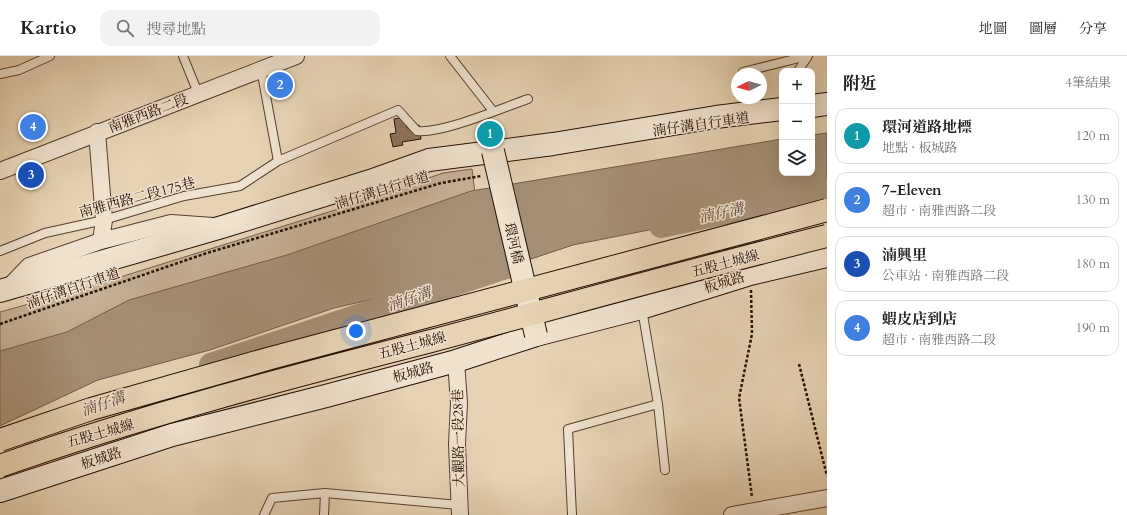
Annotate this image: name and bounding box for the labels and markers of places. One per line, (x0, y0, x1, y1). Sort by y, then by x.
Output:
pin: 2 (267, 70, 293, 100)
pin: 4 (20, 112, 46, 142)
pin: 1 (477, 119, 503, 149)
pin: 3 (18, 160, 44, 190)

